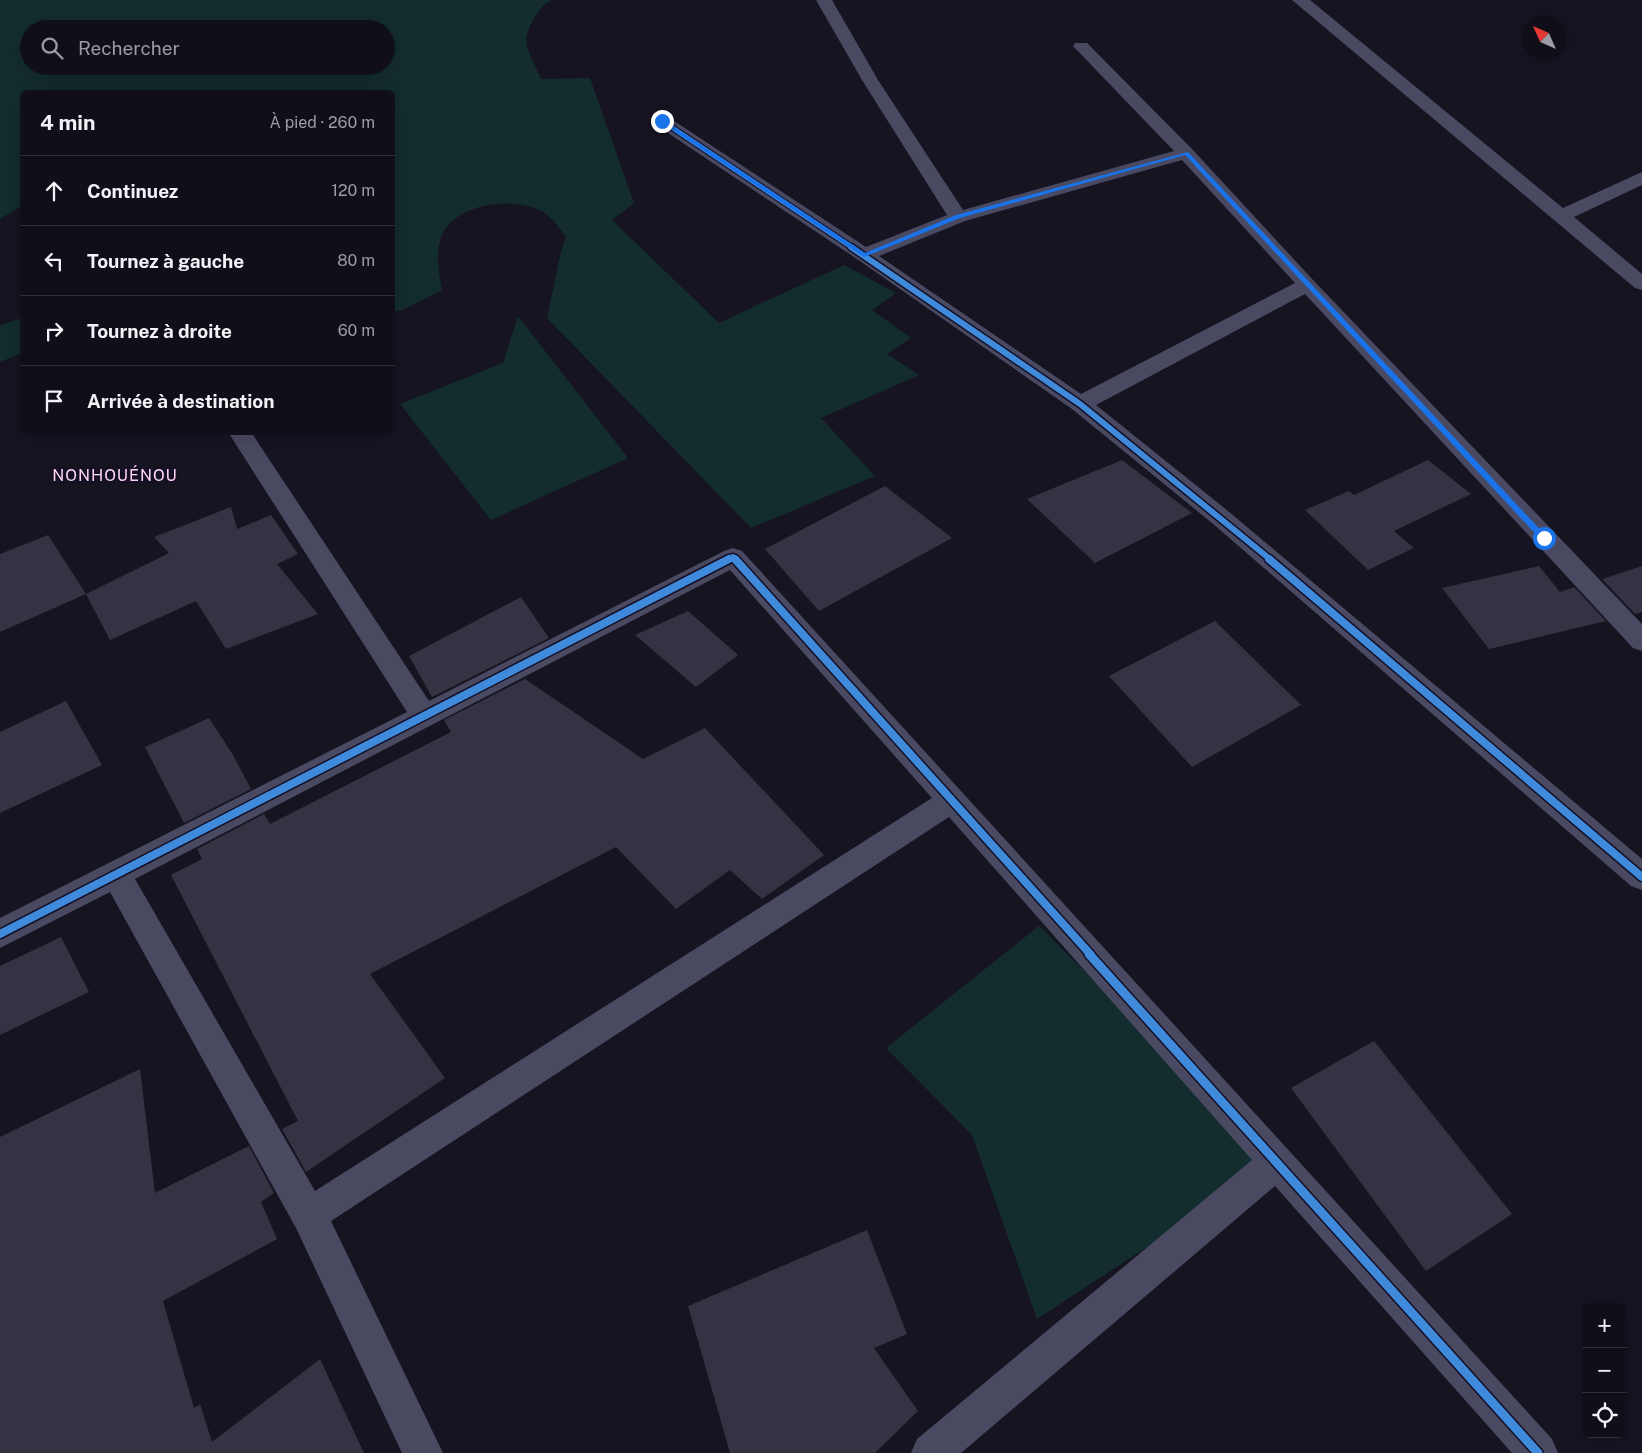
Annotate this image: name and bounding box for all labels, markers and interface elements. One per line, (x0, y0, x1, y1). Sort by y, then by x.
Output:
north arrow (1522, 15, 1567, 60)
search box (20, 20, 395, 75)
icon: search (38, 34, 66, 62)
text: Rechercher (78, 37, 180, 59)
text: 4 min (40, 110, 95, 135)
route end (651, 110, 674, 133)
text: À pied · 260 m (269, 113, 375, 132)
icon: ahead (40, 177, 68, 205)
text: Continuez (87, 180, 178, 202)
text: 120 m (331, 181, 375, 200)
icon: left (40, 247, 68, 275)
text: Tournez à gauche (87, 250, 244, 272)
text: 80 m (337, 251, 375, 270)
icon: right (40, 317, 68, 345)
text: Tournez à droite (87, 320, 232, 342)
text: 60 m (338, 321, 375, 340)
icon: arrive (40, 387, 68, 415)
text: Arrivée à destination (87, 390, 275, 412)
district label: NONHOUÉNOU (52, 465, 178, 485)
route start (1533, 527, 1556, 550)
map controls (1582, 1303, 1627, 1438)
button: + (1582, 1303, 1627, 1348)
button: − (1582, 1348, 1627, 1393)
button: locate (1582, 1393, 1627, 1438)

